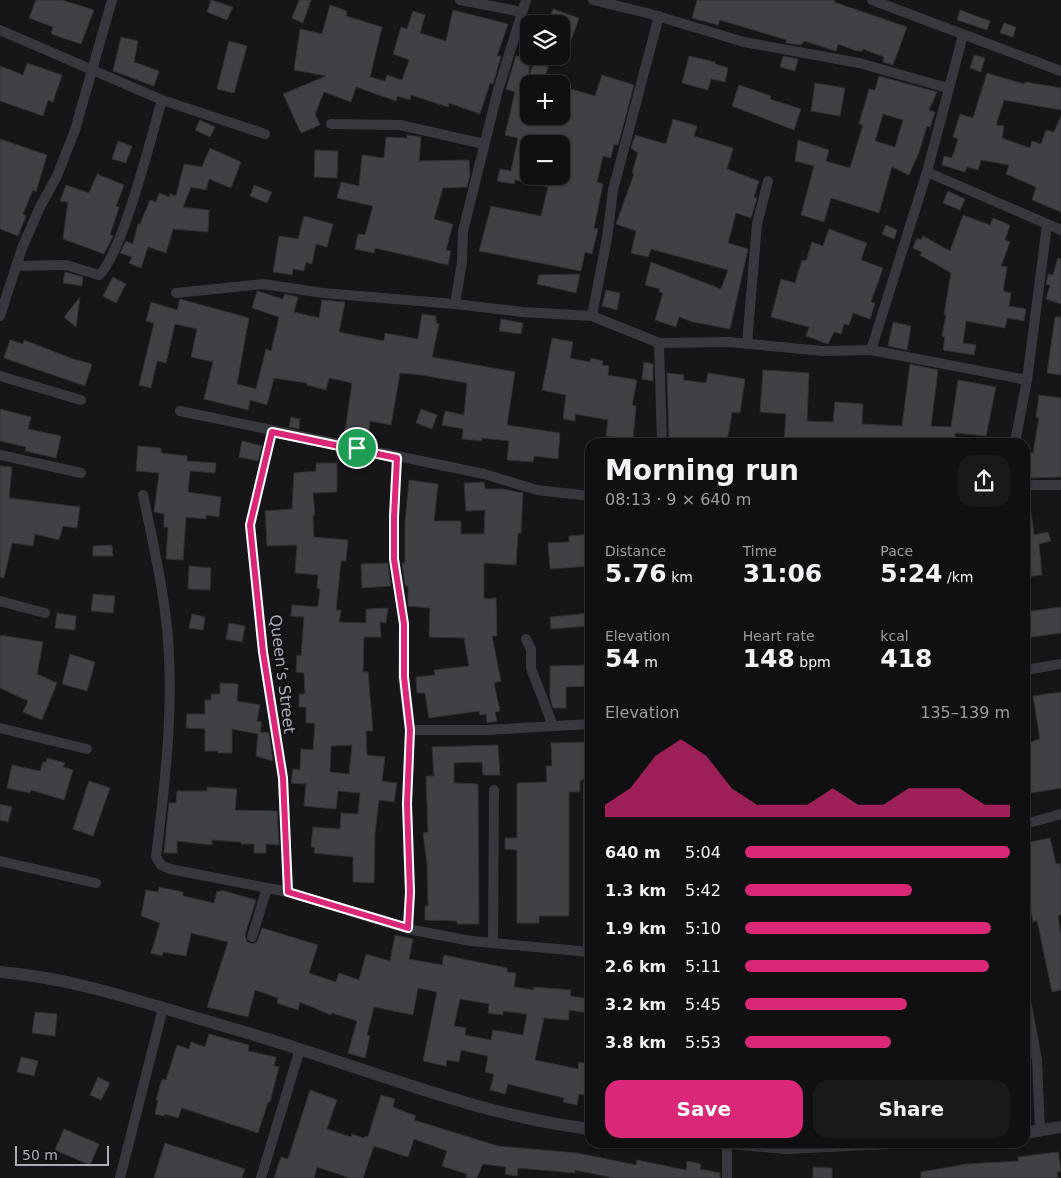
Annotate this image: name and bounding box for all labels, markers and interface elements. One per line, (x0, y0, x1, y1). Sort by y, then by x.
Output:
map controls (520, 15, 570, 185)
button: layers (520, 15, 570, 65)
button: + (520, 75, 570, 125)
button: − (520, 135, 570, 185)
pin (336, 427, 378, 469)
icon: arrive (343, 434, 371, 462)
text: Morning run (605, 454, 799, 487)
button: share (958, 455, 1010, 507)
text: 08:13 · 9 × 640 m (605, 490, 751, 509)
text: Distance (605, 543, 666, 559)
text: Time (743, 543, 777, 559)
text: Pace (880, 543, 913, 559)
text: 5.76 (605, 559, 667, 588)
text: 31:06 (743, 559, 822, 588)
text: 5:24 (880, 559, 943, 588)
text: km (667, 569, 693, 585)
text: /km (943, 569, 973, 585)
street label: Queen’s Street (266, 614, 299, 735)
text: Elevation (605, 628, 670, 644)
text: Heart rate (743, 628, 815, 644)
text: kcal (880, 628, 909, 644)
text: 54 (605, 644, 640, 673)
text: 148 (743, 644, 795, 673)
text: 418 (880, 644, 933, 673)
text: m (640, 654, 658, 670)
text: bpm (795, 654, 831, 670)
text: Elevation (605, 703, 679, 722)
text: 135–139 m (920, 703, 1010, 722)
text: 640 m (605, 843, 661, 862)
text: 5:04 (685, 843, 721, 862)
text: 1.3 km (605, 881, 666, 900)
text: 5:42 (685, 881, 721, 900)
text: 1.9 km (605, 919, 666, 938)
text: 5:10 (685, 919, 721, 938)
text: 2.6 km (605, 957, 666, 976)
text: 5:11 (685, 957, 721, 976)
text: 3.2 km (605, 995, 666, 1014)
text: 5:45 (685, 995, 721, 1014)
text: 3.8 km (605, 1033, 666, 1052)
text: 5:53 (685, 1033, 721, 1052)
button: Save (605, 1080, 803, 1138)
button: Share (813, 1080, 1010, 1138)
scale bar (15, 1143, 109, 1166)
text: 50 m (22, 1147, 58, 1163)

